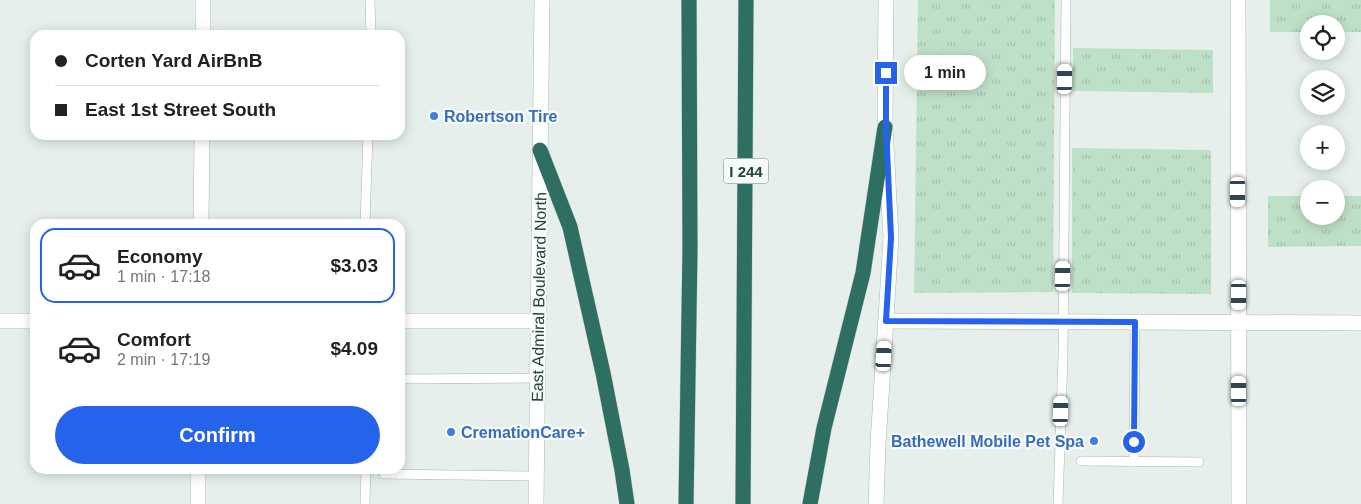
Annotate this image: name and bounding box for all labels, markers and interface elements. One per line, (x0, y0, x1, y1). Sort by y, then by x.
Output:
map controls (1300, 15, 1345, 225)
button: locate (1300, 15, 1345, 60)
text: Corten Yard AirBnB (85, 50, 262, 71)
callout: 1 min (904, 56, 986, 90)
route end (875, 62, 897, 84)
text: 1 min (924, 64, 966, 81)
car (1057, 64, 1072, 94)
button: layers (1300, 70, 1345, 115)
text: East 1st Street South (85, 99, 276, 120)
place label: Robertson Tire (444, 108, 558, 125)
marker: Robertson Tire (428, 110, 440, 122)
button: + (1300, 125, 1345, 170)
road number: I 244 (724, 158, 768, 184)
car (1230, 177, 1245, 207)
button: − (1300, 180, 1345, 225)
street label: East Admiral Boulevard North (529, 192, 549, 402)
icon: car (57, 243, 102, 288)
text: Economy (117, 246, 203, 267)
text: $3.03 (330, 255, 378, 276)
car (1055, 261, 1070, 291)
text: 1 min · 17:18 (117, 268, 210, 285)
car (1231, 280, 1246, 310)
icon: car (57, 326, 102, 371)
text: Comfort (117, 329, 191, 350)
text: $4.09 (330, 338, 378, 359)
car (875, 341, 892, 371)
text: 2 min · 17:19 (117, 351, 210, 368)
car (1231, 376, 1246, 406)
car (1052, 396, 1069, 426)
button: Confirm (55, 406, 380, 464)
place label: CremationCare+ (461, 424, 585, 441)
marker: CremationCare+ (445, 426, 457, 438)
route start (1123, 431, 1145, 453)
place label: Bathewell Mobile Pet Spa (891, 433, 1084, 450)
marker: Bathewell Mobile Pet Spa (1088, 435, 1100, 447)

